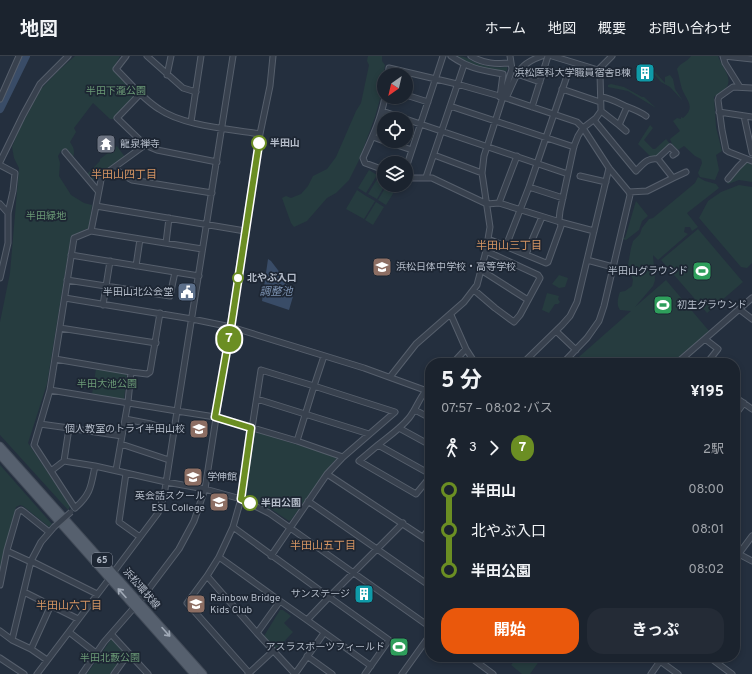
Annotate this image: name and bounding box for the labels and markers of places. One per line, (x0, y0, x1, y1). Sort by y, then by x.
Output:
building icon: 浜松医科大学職員宿舎B棟 (634, 62, 656, 84)
place label: 浜松医科大学職員宿舎B棟 (514, 67, 631, 80)
temple icon: 龍泉禅寺 (95, 133, 117, 155)
marker: 半田山 (251, 135, 267, 151)
place label: 半田山 (270, 137, 300, 150)
place label: 龍泉禅寺 (120, 138, 160, 151)
school or university icon: 浜松日体中学校・高等学校 (371, 256, 393, 278)
sports icon: 半田山グラウンド (691, 260, 713, 282)
place label: 浜松日体中学校・高等学校 (396, 261, 516, 274)
place label: 半田山グラウンド (608, 265, 688, 278)
marker: 北やぶ入口 (232, 272, 244, 284)
place label: 北やぶ入口 (247, 272, 297, 285)
public building icon: 半田山北公会堂 (176, 281, 198, 303)
place label: 半田山北公会堂 (103, 286, 173, 299)
sports icon: 初生グラウンド (652, 294, 674, 316)
place label: 初生グラウンド (677, 299, 747, 312)
school or university icon: 個人教室のトライ半田山校 (188, 418, 210, 440)
place label: 個人教室のトライ半田山校 (64, 423, 185, 436)
school or university icon: 学伸館 (182, 466, 204, 488)
place label: 学伸館 (207, 471, 237, 484)
place label: 英会話スクール ESL College (135, 490, 205, 515)
school or university icon: 英会話スクール ESL College (208, 491, 230, 513)
marker: 半田公園 (242, 495, 258, 511)
place label: 半田公園 (261, 497, 301, 510)
building icon: サンステージ (353, 583, 375, 605)
place label: サンステージ (290, 588, 350, 601)
place label: Rainbow Bridge Kids Club (210, 592, 280, 617)
school or university icon: Rainbow Bridge Kids Club (185, 593, 207, 615)
sports icon: アスラスポーツフィールド (388, 636, 410, 658)
place label: アスラスポーツフィールド (266, 641, 385, 654)

